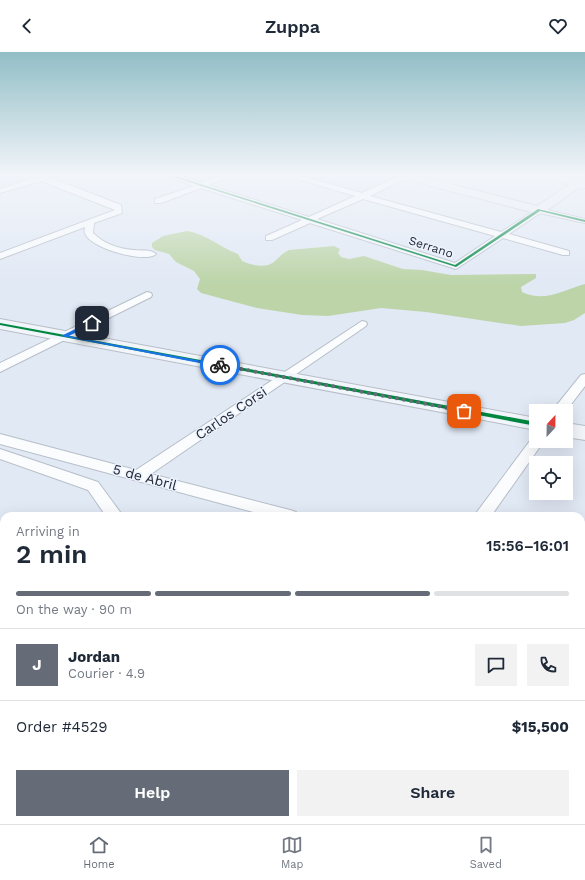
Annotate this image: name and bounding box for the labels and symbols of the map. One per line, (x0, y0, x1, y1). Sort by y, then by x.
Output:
street label: Serrano (407, 233, 455, 261)
pin (75, 306, 109, 340)
courier (200, 345, 240, 385)
street label: Carlos Corsi (192, 383, 270, 443)
pin (447, 394, 481, 428)
north arrow (529, 404, 573, 448)
street label: 5 de Abril (111, 461, 180, 493)

